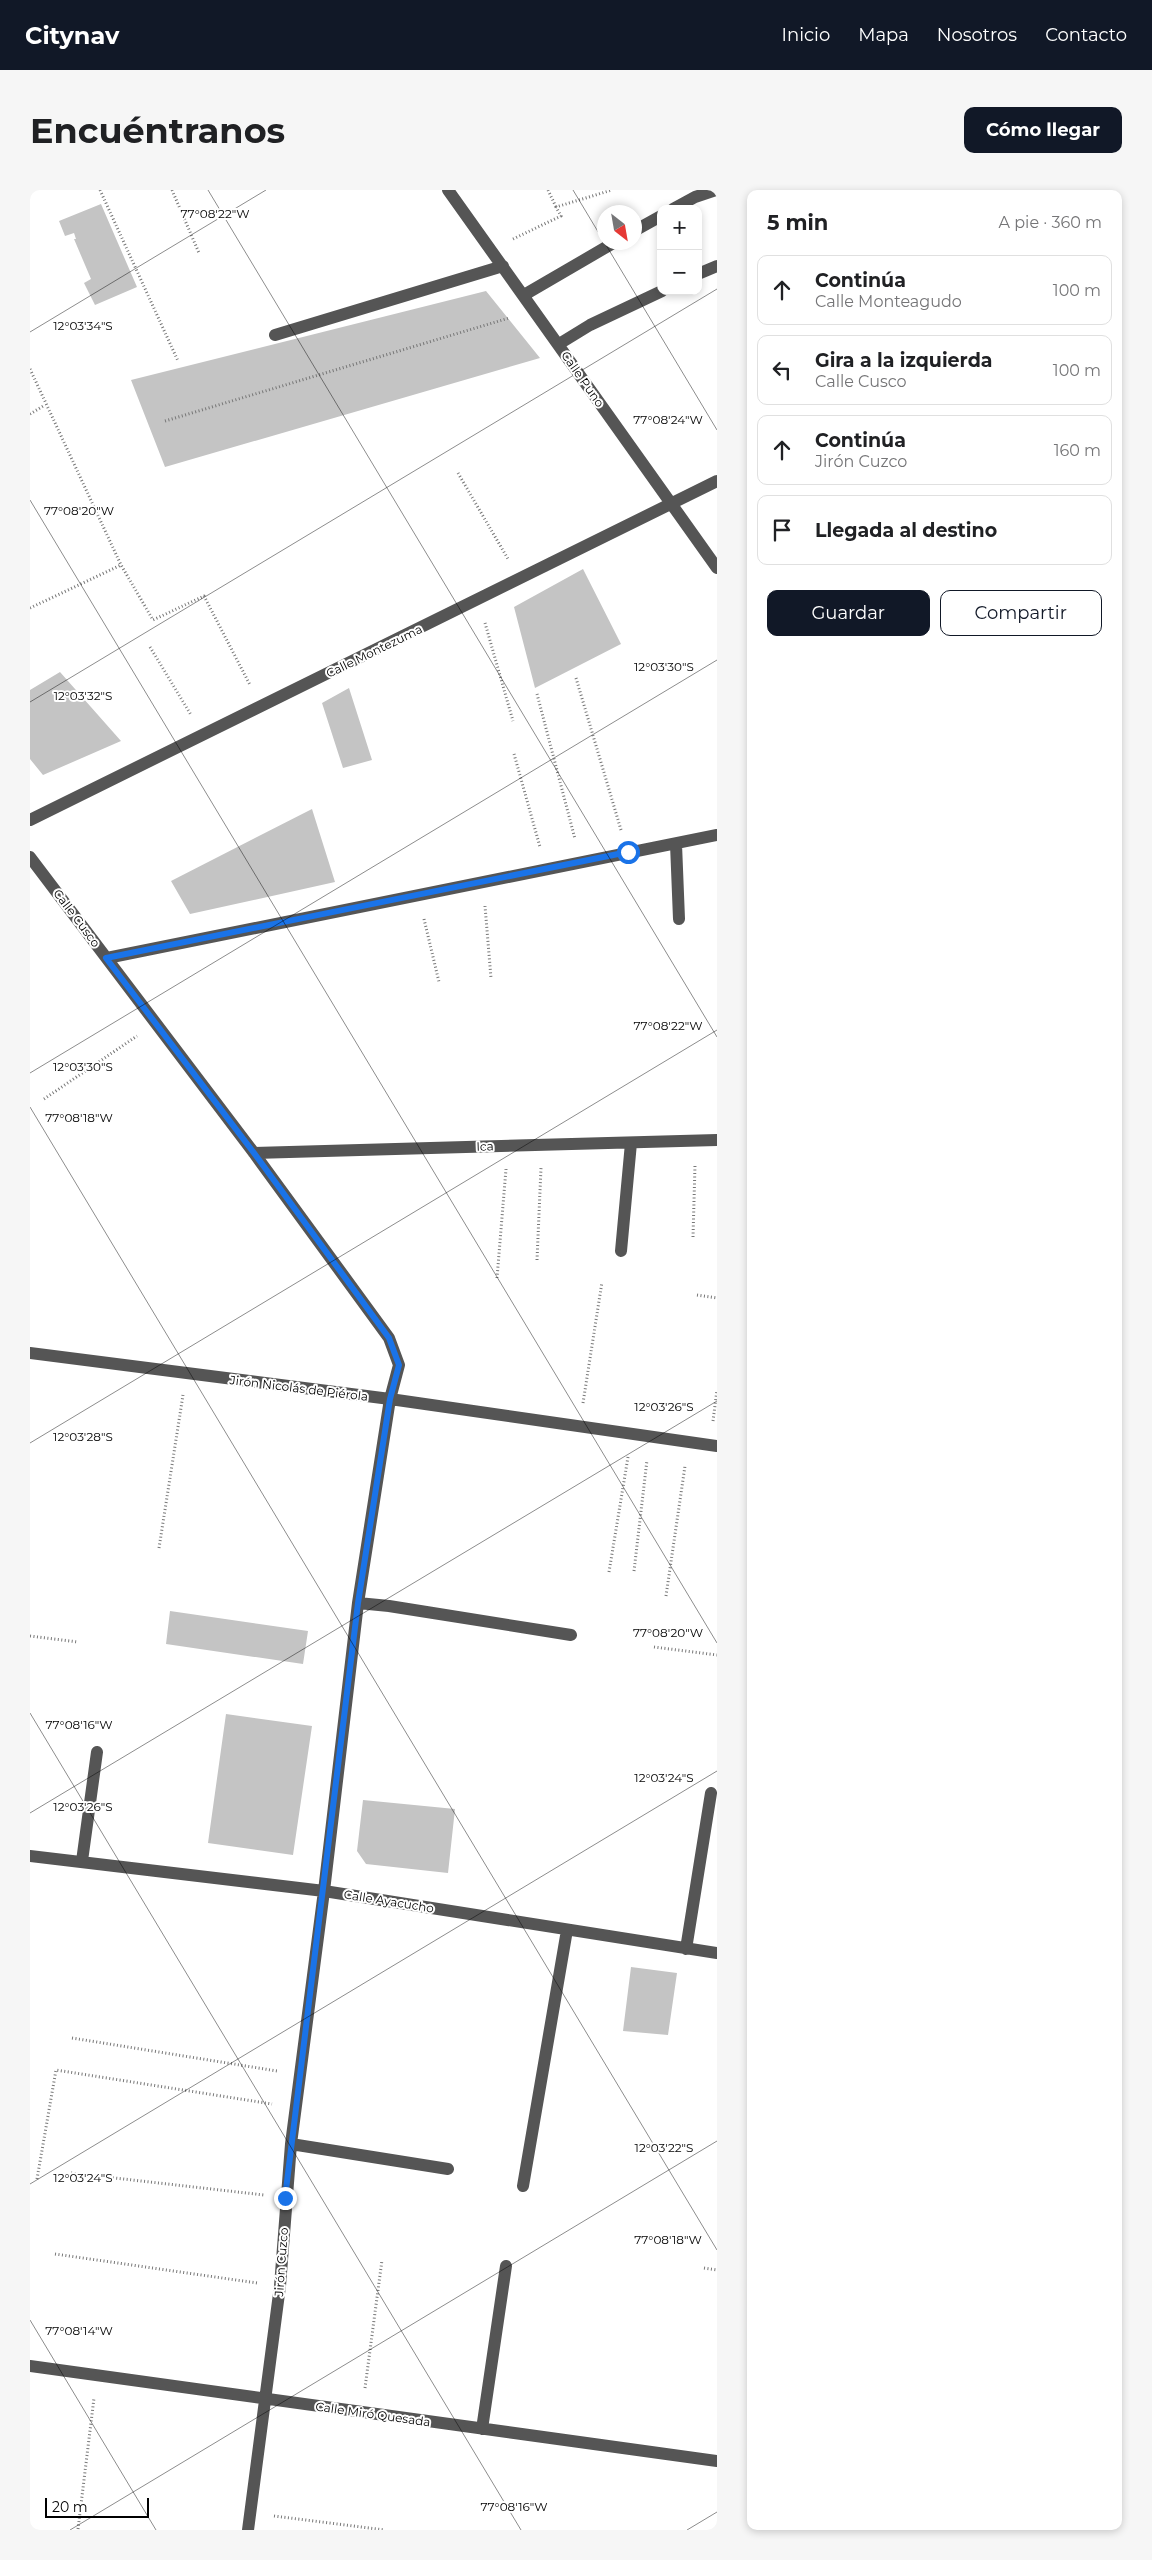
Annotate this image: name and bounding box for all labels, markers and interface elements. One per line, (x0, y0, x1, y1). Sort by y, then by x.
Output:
text: Citynav (25, 21, 119, 50)
text: Inicio (782, 24, 830, 46)
text: Mapa (858, 24, 909, 46)
text: Nosotros (937, 24, 1017, 46)
text: Contacto (1045, 24, 1127, 46)
button: Cómo llegar (964, 107, 1122, 153)
text: Encuéntranos (30, 109, 285, 152)
north arrow (597, 205, 642, 250)
map controls (657, 205, 702, 295)
button: + (657, 205, 702, 250)
text: 77°08'22"W (180, 206, 250, 221)
text: 5 min (767, 210, 828, 235)
text: A pie · 360 m (999, 213, 1102, 232)
button: − (657, 250, 702, 295)
text: Continúa (815, 269, 906, 292)
icon: ahead (768, 276, 796, 304)
text: 100 m (1053, 281, 1101, 300)
text: Calle Monteagudo (815, 292, 962, 311)
text: 12°03'34"S (53, 318, 113, 333)
street label: Calle Puno (558, 348, 608, 410)
text: Gira a la izquierda (815, 349, 993, 372)
icon: left (768, 356, 796, 384)
text: 100 m (1053, 361, 1101, 380)
text: Calle Cusco (815, 372, 907, 391)
text: 77°08'24"W (633, 412, 703, 427)
text: Continúa (815, 429, 906, 452)
icon: ahead (768, 436, 796, 464)
text: 160 m (1054, 441, 1101, 460)
text: Jirón Cuzco (815, 452, 907, 471)
text: 77°08'20"W (44, 503, 114, 518)
icon: arrive (768, 516, 796, 544)
text: Llegada al destino (815, 519, 997, 542)
button: Guardar (767, 590, 930, 636)
button: Compartir (940, 590, 1102, 636)
street label: Calle Montezuma (323, 621, 425, 681)
text: 12°03'30"S (634, 659, 694, 674)
text: 12°03'32"S (54, 688, 112, 703)
route start (617, 841, 640, 864)
street label: Calle Cusco (50, 886, 104, 950)
text: 77°08'22"W (633, 1018, 703, 1033)
text: 12°03'30"S (53, 1059, 113, 1074)
text: 77°08'18"W (45, 1110, 113, 1125)
street label: Ica (476, 1138, 494, 1154)
street label: Jirón Nicolás de Piérola (228, 1372, 369, 1404)
text: 12°03'26"S (634, 1399, 694, 1414)
text: 12°03'28"S (53, 1429, 113, 1444)
text: 77°08'20"W (633, 1625, 703, 1640)
text: 77°08'16"W (45, 1717, 113, 1732)
text: 12°03'24"S (634, 1770, 694, 1785)
text: 12°03'26"S (53, 1799, 113, 1814)
street label: Calle Ayacucho (343, 1886, 435, 1916)
text: 12°03'22"S (635, 2140, 693, 2155)
text: 12°03'24"S (53, 2170, 113, 2185)
route end (274, 2187, 297, 2210)
street label: Jirón Cuzco (271, 2227, 291, 2298)
text: 77°08'18"W (634, 2232, 702, 2247)
text: 77°08'14"W (45, 2323, 113, 2338)
street label: Calle Miró Quesada (315, 2399, 431, 2429)
scale bar (45, 2495, 149, 2518)
text: 20 m (52, 2498, 88, 2516)
text: 77°08'16"W (480, 2499, 548, 2514)

